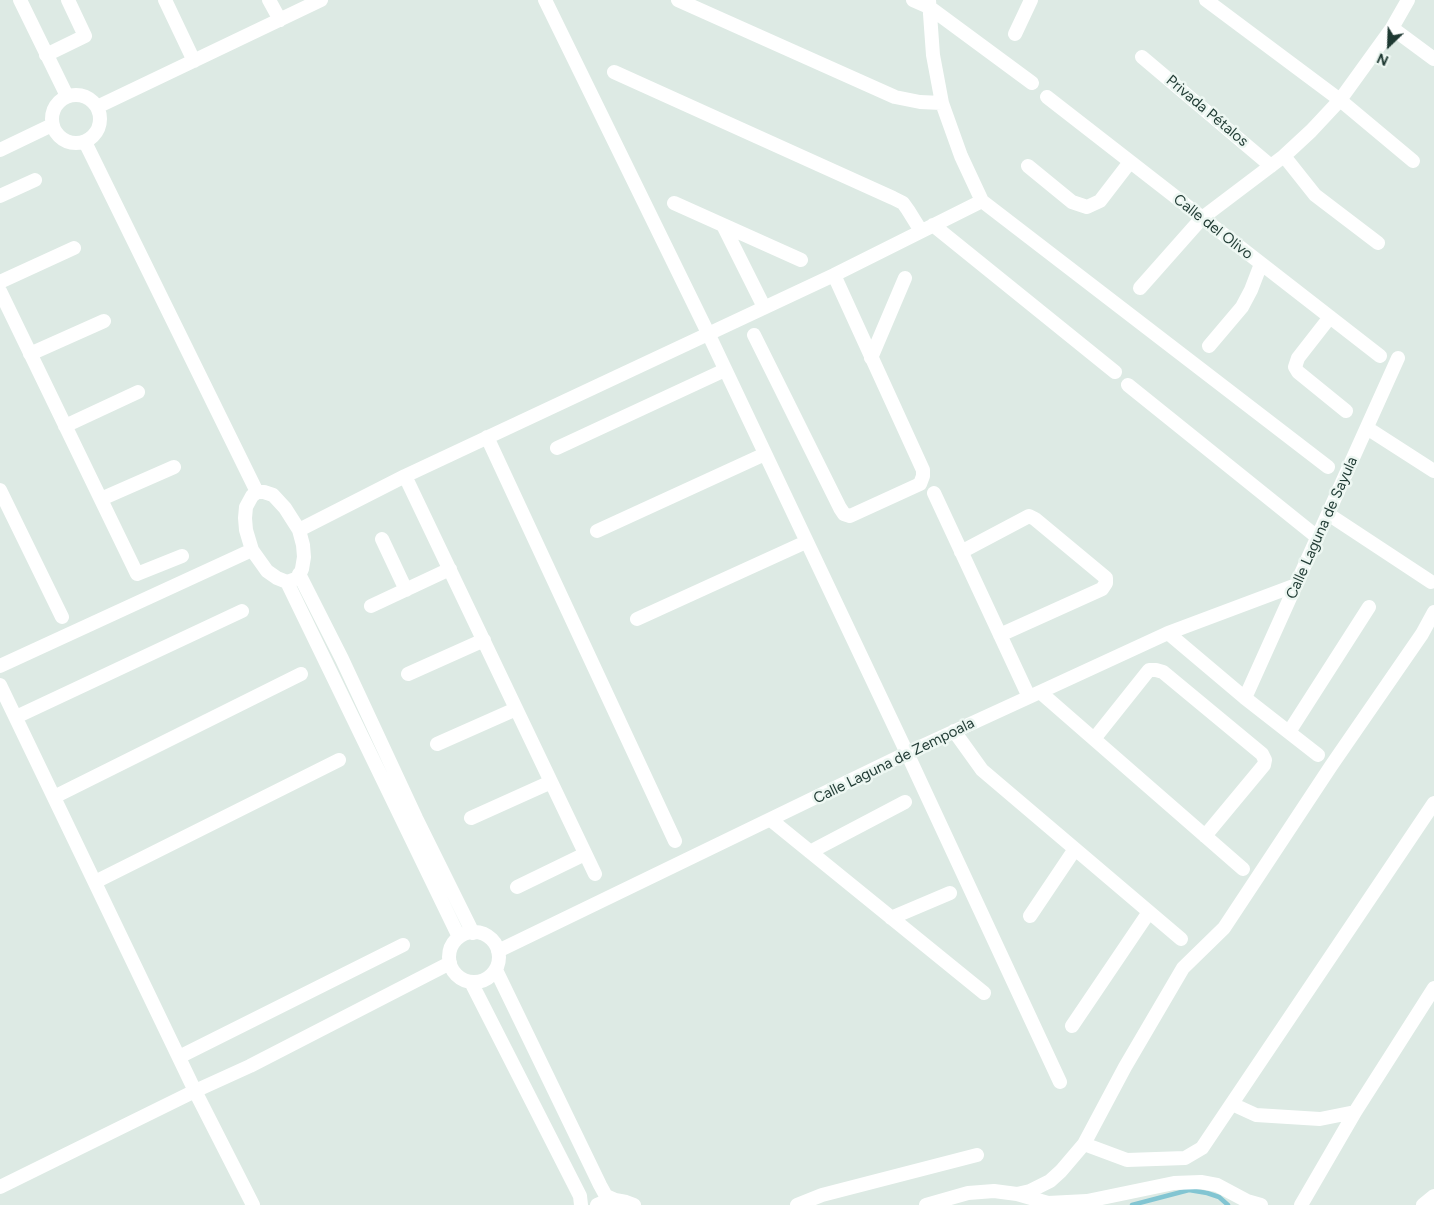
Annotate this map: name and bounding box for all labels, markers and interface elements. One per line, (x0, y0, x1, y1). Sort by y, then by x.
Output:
north arrow (1364, 20, 1414, 70)
text: N (1374, 49, 1391, 69)
street label: Privada Pétalos (1162, 71, 1252, 151)
street label: Calle del Olivo (1170, 190, 1256, 264)
street label: Calle Laguna de Sayula (1282, 454, 1362, 602)
street label: Calle Laguna de Zempoala (811, 714, 977, 808)

